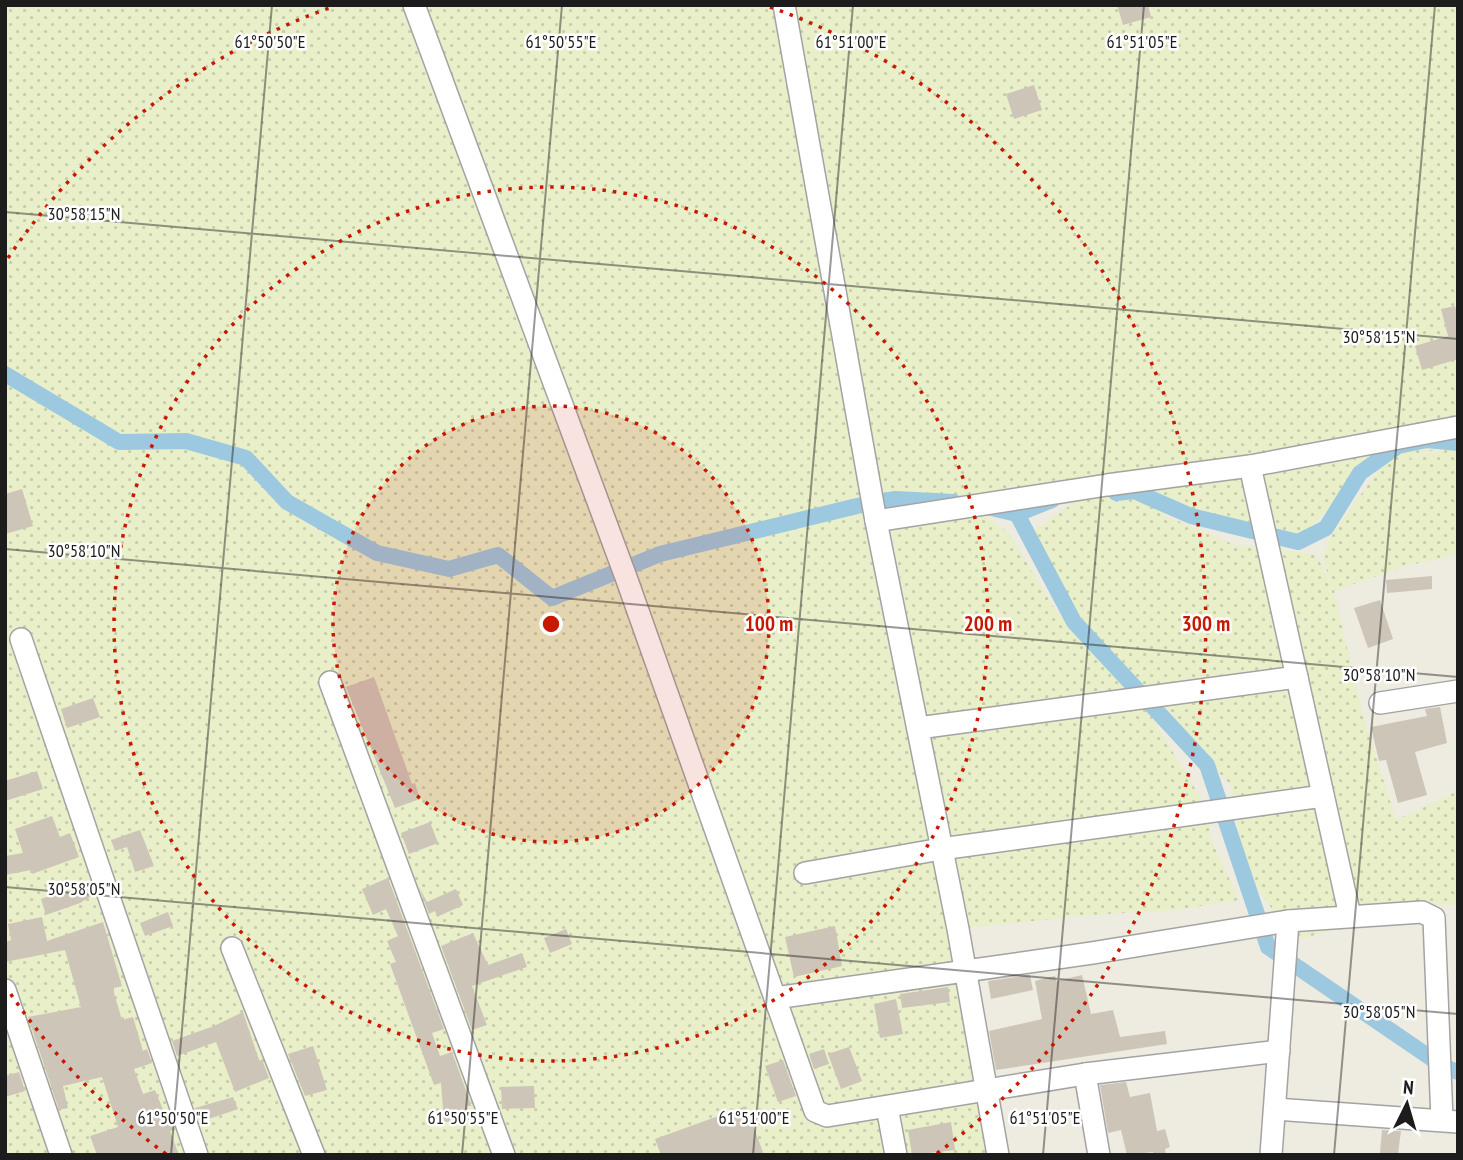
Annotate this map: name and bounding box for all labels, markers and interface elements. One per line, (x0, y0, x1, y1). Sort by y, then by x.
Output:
text: 61°50'50"E (235, 30, 305, 53)
text: 61°50'55"E (526, 30, 596, 53)
text: 61°51'00"E (816, 30, 886, 53)
text: 61°51'05"E (1107, 30, 1177, 53)
text: 30°58'15"N (48, 202, 120, 225)
text: 30°58'15"N (1343, 325, 1415, 348)
text: 30°58'10"N (48, 539, 120, 562)
text: 100 m (745, 610, 793, 637)
text: 200 m (964, 610, 1012, 637)
text: 300 m (1182, 610, 1230, 637)
centre of rings (539, 612, 563, 636)
text: 30°58'10"N (1343, 663, 1415, 686)
text: 30°58'05"N (48, 877, 120, 900)
text: 30°58'05"N (1343, 1000, 1415, 1023)
north arrow (1372, 1069, 1442, 1139)
text: N (1402, 1075, 1415, 1099)
text: 61°50'50"E (138, 1106, 208, 1129)
text: 61°50'55"E (428, 1106, 498, 1129)
text: 61°51'00"E (719, 1106, 789, 1129)
text: 61°51'05"E (1010, 1106, 1080, 1129)

